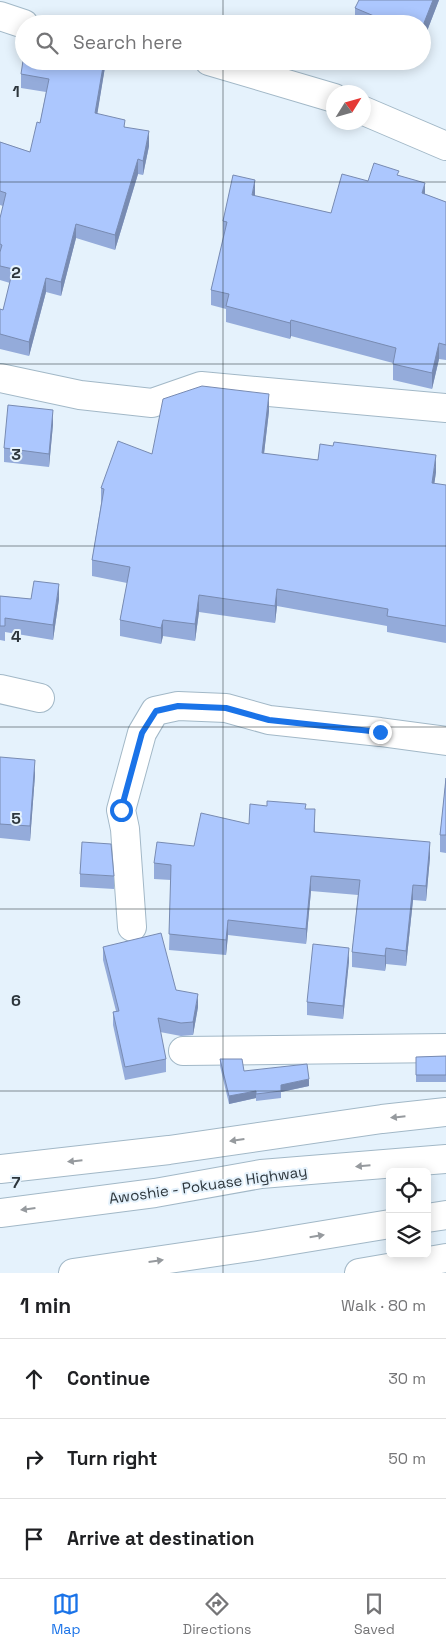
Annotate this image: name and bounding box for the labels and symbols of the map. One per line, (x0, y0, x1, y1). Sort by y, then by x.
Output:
text: 1 (12, 81, 20, 102)
north arrow (326, 85, 371, 130)
text: 2 (11, 262, 21, 283)
text: 3 (11, 444, 21, 465)
text: 4 (11, 626, 21, 647)
route end (369, 721, 392, 744)
route start (110, 799, 133, 822)
text: 5 (11, 808, 21, 829)
text: 6 (11, 990, 21, 1011)
one-way arrow (389, 1113, 405, 1121)
one-way arrow (228, 1136, 244, 1144)
one-way arrow (67, 1157, 83, 1165)
street label: Awoshie - Pokuase Highway (108, 1161, 308, 1208)
one-way arrow (354, 1162, 370, 1170)
text: 7 (12, 1172, 21, 1193)
one-way arrow (20, 1205, 36, 1213)
one-way arrow (309, 1232, 325, 1240)
one-way arrow (149, 1257, 165, 1265)

